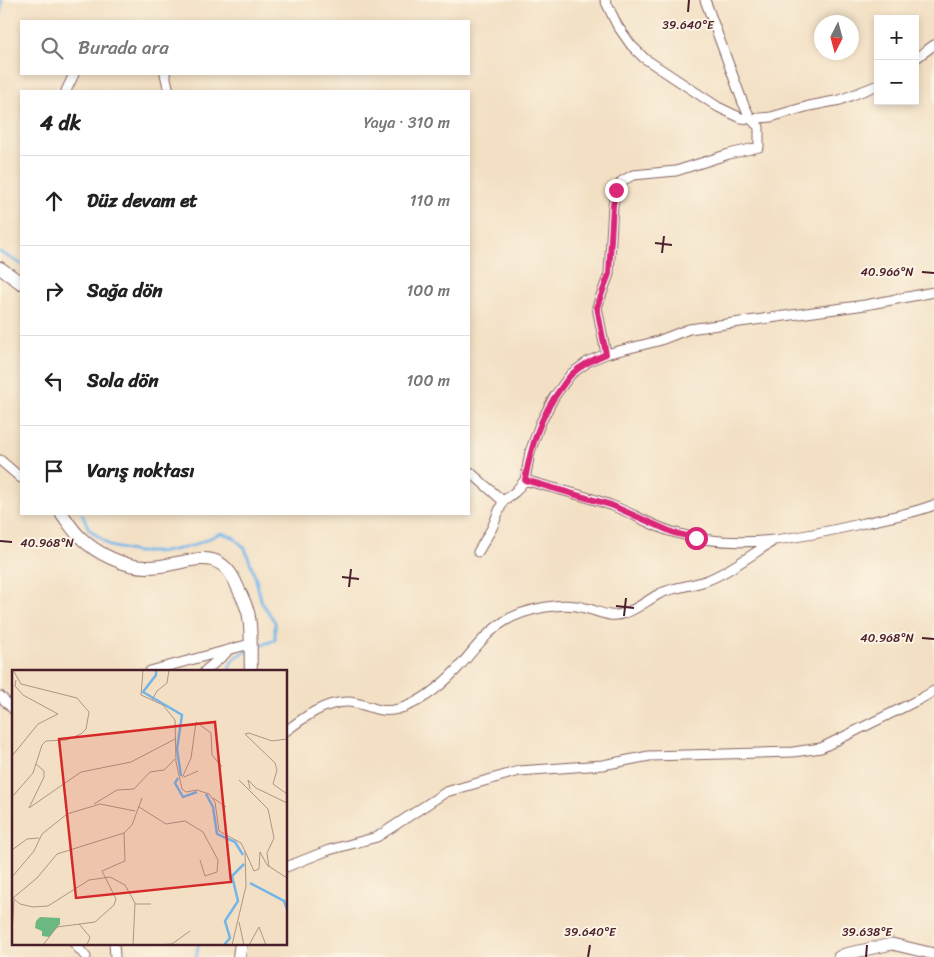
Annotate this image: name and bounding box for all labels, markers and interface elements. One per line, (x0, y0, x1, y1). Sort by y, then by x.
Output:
text: 39.640°E (662, 14, 715, 36)
north arrow (814, 15, 859, 60)
map controls (874, 15, 919, 105)
button: + (874, 15, 919, 60)
search box (20, 20, 470, 75)
text: Burada ara (78, 31, 169, 64)
icon: search (38, 34, 66, 62)
button: − (874, 60, 919, 105)
text: 4 dk (40, 104, 81, 142)
text: Yaya · 310 m (364, 108, 450, 137)
route end (605, 179, 628, 202)
text: Düz devam et (87, 184, 198, 217)
text: 110 m (410, 186, 450, 215)
icon: ahead (40, 187, 68, 215)
text: 40.966°N (860, 261, 914, 283)
text: Sağa dön (87, 274, 162, 307)
text: 100 m (406, 276, 450, 305)
icon: right (40, 277, 68, 305)
text: Sola dön (87, 364, 158, 397)
text: 100 m (406, 366, 450, 395)
icon: left (40, 367, 68, 395)
text: Varış noktası (87, 454, 194, 487)
icon: arrive (40, 457, 68, 485)
route start (685, 527, 708, 550)
text: 40.968°N (20, 532, 74, 554)
text: 40.968°N (860, 627, 914, 649)
inset map (12, 670, 288, 944)
text: 39.640°E (564, 921, 617, 943)
text: 39.638°E (842, 921, 893, 943)

